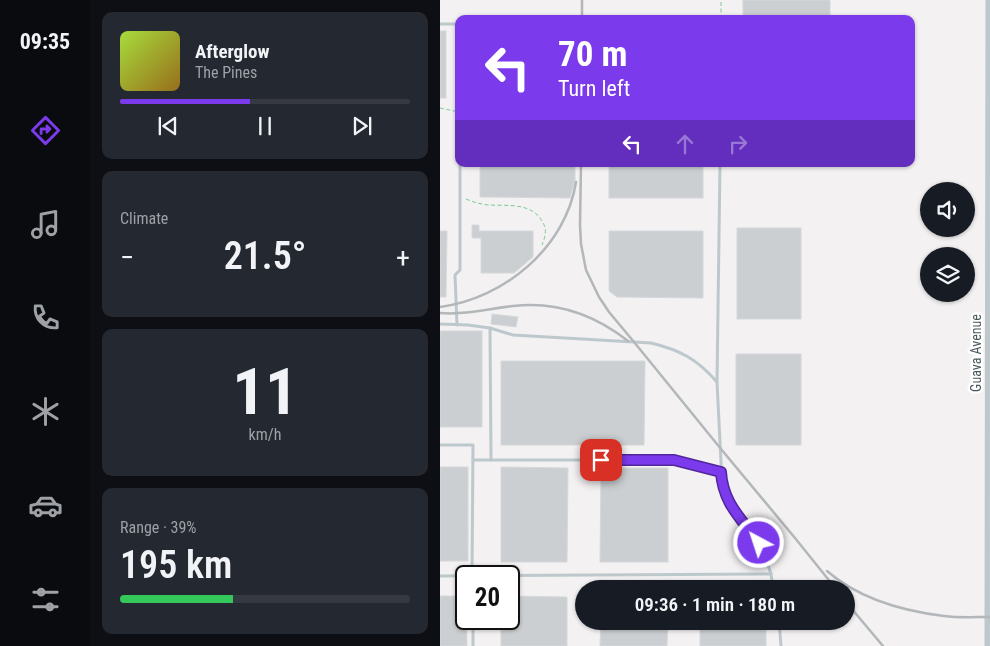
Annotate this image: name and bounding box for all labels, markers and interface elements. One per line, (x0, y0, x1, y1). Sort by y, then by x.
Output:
text: 09:35 (20, 29, 70, 54)
text: 70 m (558, 34, 627, 75)
icon: left (475, 35, 540, 100)
text: Afterglow (195, 40, 269, 63)
text: The Pines (195, 63, 257, 82)
text: Turn left (558, 76, 630, 101)
icon: previous (154, 112, 182, 140)
icon: pause (251, 112, 279, 140)
icon: next (348, 112, 376, 140)
icon: directions (28, 113, 63, 148)
icon: left (618, 130, 646, 158)
icon: ahead (671, 130, 699, 158)
icon: right (724, 130, 752, 158)
map controls (920, 182, 975, 302)
button: sound (920, 182, 975, 237)
icon: music (28, 207, 63, 242)
text: Climate (120, 209, 168, 228)
text: 21.5° (224, 234, 306, 278)
text: − (120, 241, 134, 274)
text: + (396, 241, 410, 274)
button: layers (920, 247, 975, 302)
icon: phone (28, 300, 63, 335)
street label: Guava Avenue (968, 314, 984, 392)
text: 11 (232, 354, 298, 430)
icon: climate (28, 394, 63, 429)
text: km/h (249, 425, 281, 444)
pin (580, 439, 622, 481)
icon: arrive (587, 446, 615, 474)
icon: car (28, 488, 63, 523)
position arrow (732, 516, 784, 568)
text: Range · 39% (120, 518, 196, 537)
text: 195 km (120, 543, 232, 587)
speed limit sign: 20 (455, 565, 520, 630)
icon: filters (28, 582, 63, 617)
text: 09:36 · 1 min · 180 m (635, 593, 795, 616)

